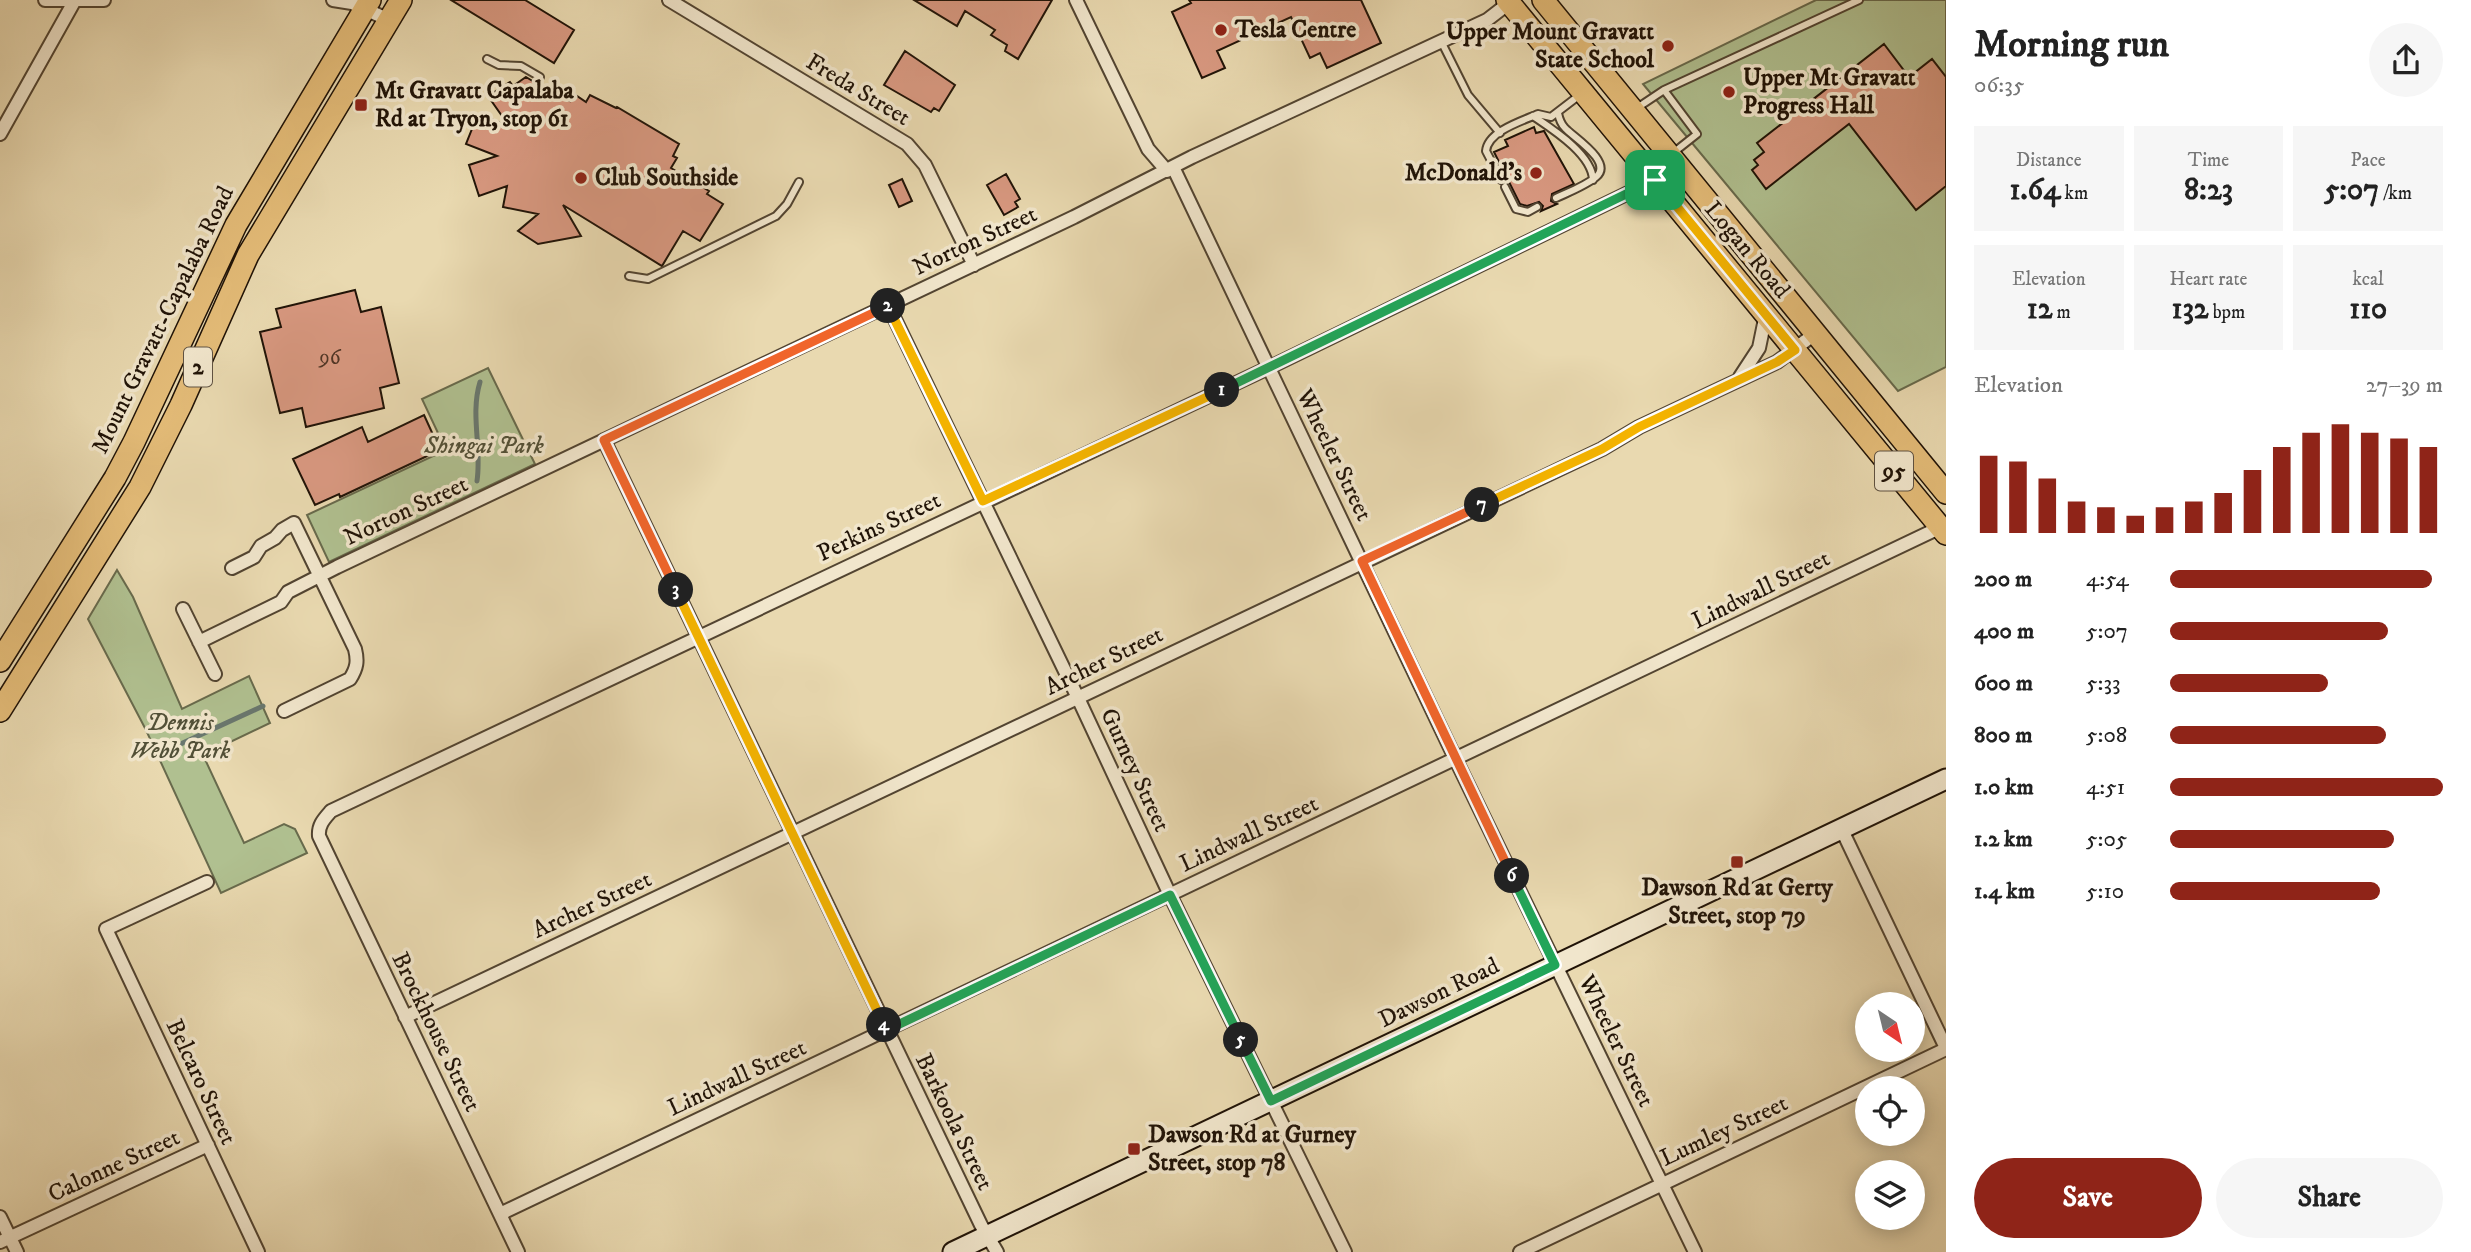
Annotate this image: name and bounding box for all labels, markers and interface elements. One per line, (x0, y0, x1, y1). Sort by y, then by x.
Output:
place label: Tesla Centre (1234, 15, 1356, 45)
place label: Upper Mount Gravatt State School (1446, 17, 1655, 75)
text: Morning run (1974, 21, 2169, 69)
marker: Tesla Centre (1213, 22, 1229, 38)
button: share (2369, 23, 2443, 97)
marker: Upper Mount Gravatt State School (1660, 38, 1676, 54)
street label: Freda Street (800, 47, 916, 133)
place label: Upper Mt Gravatt Progress Hall (1743, 63, 1916, 121)
text: 06:35 (1974, 71, 2024, 100)
place label: Mt Gravatt Capalaba Rd at Tryon, stop 61 (375, 76, 575, 134)
marker: Upper Mt Gravatt Progress Hall (1721, 84, 1737, 100)
marker: Mt Gravatt Capalaba Rd at Tryon, stop 61 (353, 97, 369, 113)
text: Distance (2016, 149, 2082, 172)
text: Time (2188, 149, 2229, 172)
text: Pace (2351, 149, 2386, 172)
pin (1625, 150, 1685, 210)
place label: McDonald's (1405, 158, 1522, 188)
icon: arrive (1636, 161, 1674, 199)
place label: Club Southside (595, 163, 738, 193)
marker: McDonald's (1528, 165, 1544, 181)
marker: Club Southside (573, 170, 589, 186)
text: 1.64 (2009, 172, 2060, 209)
text: 8:23 (2184, 172, 2233, 209)
text: 5:07 (2324, 172, 2379, 209)
street label: Mount Gravatt-Capalaba Road (85, 181, 241, 459)
text: km (2060, 182, 2088, 205)
text: /km (2379, 182, 2412, 205)
street label: Logan Road (1698, 195, 1797, 305)
street label: Norton Street (908, 199, 1042, 283)
text: Elevation (2012, 268, 2086, 291)
text: Heart rate (2170, 268, 2247, 291)
text: kcal (2353, 268, 2384, 291)
pin: 2 (870, 288, 906, 324)
text: 12 (2027, 291, 2053, 328)
text: 132 (2172, 291, 2209, 328)
text: 110 (2349, 291, 2387, 328)
text: 2 (883, 294, 892, 317)
text: m (2053, 301, 2071, 324)
text: bpm (2209, 301, 2245, 324)
house number: 96 (318, 345, 342, 371)
road number: 2 (184, 348, 212, 386)
text: Elevation (1974, 371, 2063, 400)
text: 27–39 m (2366, 371, 2443, 400)
pin: 1 (1204, 372, 1240, 408)
text: 1 (1218, 378, 1225, 401)
street label: Wheeler Street (1289, 383, 1379, 526)
park label: Shingai Park (423, 431, 544, 461)
road number: 95 (1875, 452, 1913, 491)
street label: Norton Street (339, 469, 473, 553)
street label: Perkins Street (812, 485, 946, 569)
pin: 7 (1464, 488, 1500, 522)
text: 7 (1476, 493, 1487, 516)
street label: Lindwall Street (1687, 544, 1835, 636)
text: 200 m (1974, 565, 2032, 594)
text: 4:54 (2086, 565, 2129, 594)
pin: 3 (658, 572, 694, 608)
text: 3 (672, 578, 679, 601)
text: 400 m (1974, 617, 2034, 646)
text: 5:07 (2086, 617, 2128, 646)
street label: Archer Street (1040, 619, 1168, 702)
text: 600 m (1974, 669, 2033, 698)
text: 5:33 (2086, 669, 2121, 698)
street label: Gurney Street (1093, 703, 1177, 837)
park label: Dennis Webb Park (130, 708, 230, 766)
text: 800 m (1974, 721, 2032, 750)
text: 5:08 (2086, 721, 2127, 750)
text: 1.0 km (1974, 773, 2034, 802)
text: 4:51 (2086, 773, 2125, 802)
street label: Lindwall Street (1175, 789, 1323, 879)
text: 1.2 km (1974, 825, 2033, 854)
text: 5:05 (2086, 825, 2127, 854)
marker: Dawson Rd at Gerty Street, stop 79 (1729, 854, 1745, 870)
pin: 6 (1494, 858, 1530, 894)
street label: Archer Street (528, 864, 657, 946)
text: 6 (1507, 864, 1516, 887)
place label: Dawson Rd at Gerty Street, stop 79 (1641, 873, 1833, 931)
text: 1.4 km (1974, 877, 2035, 906)
text: 5:10 (2086, 877, 2124, 906)
street label: Brockhouse Street (384, 947, 488, 1117)
street label: Dawson Road (1374, 951, 1504, 1035)
street label: Wheeler Street (1571, 969, 1661, 1112)
north arrow (1855, 992, 1925, 1062)
map controls (1855, 992, 1925, 1230)
pin: 4 (866, 1007, 902, 1042)
text: 4 (878, 1013, 889, 1036)
street label: Belcaro Street (159, 1014, 243, 1150)
pin: 5 (1224, 1023, 1258, 1058)
text: 5 (1236, 1028, 1245, 1051)
street label: Lindwall Street (663, 1033, 811, 1123)
street label: Barkoola Street (908, 1049, 1000, 1196)
button: locate (1855, 1076, 1925, 1146)
street label: Lumley Street (1655, 1088, 1793, 1174)
place label: Dawson Rd at Gurney Street, stop 78 (1148, 1120, 1356, 1178)
street label: Calonne Street (43, 1122, 185, 1210)
marker: Dawson Rd at Gurney Street, stop 78 (1126, 1141, 1142, 1157)
button: Save (1974, 1158, 2202, 1238)
button: Share (2216, 1158, 2443, 1238)
button: layers (1855, 1160, 1925, 1230)

